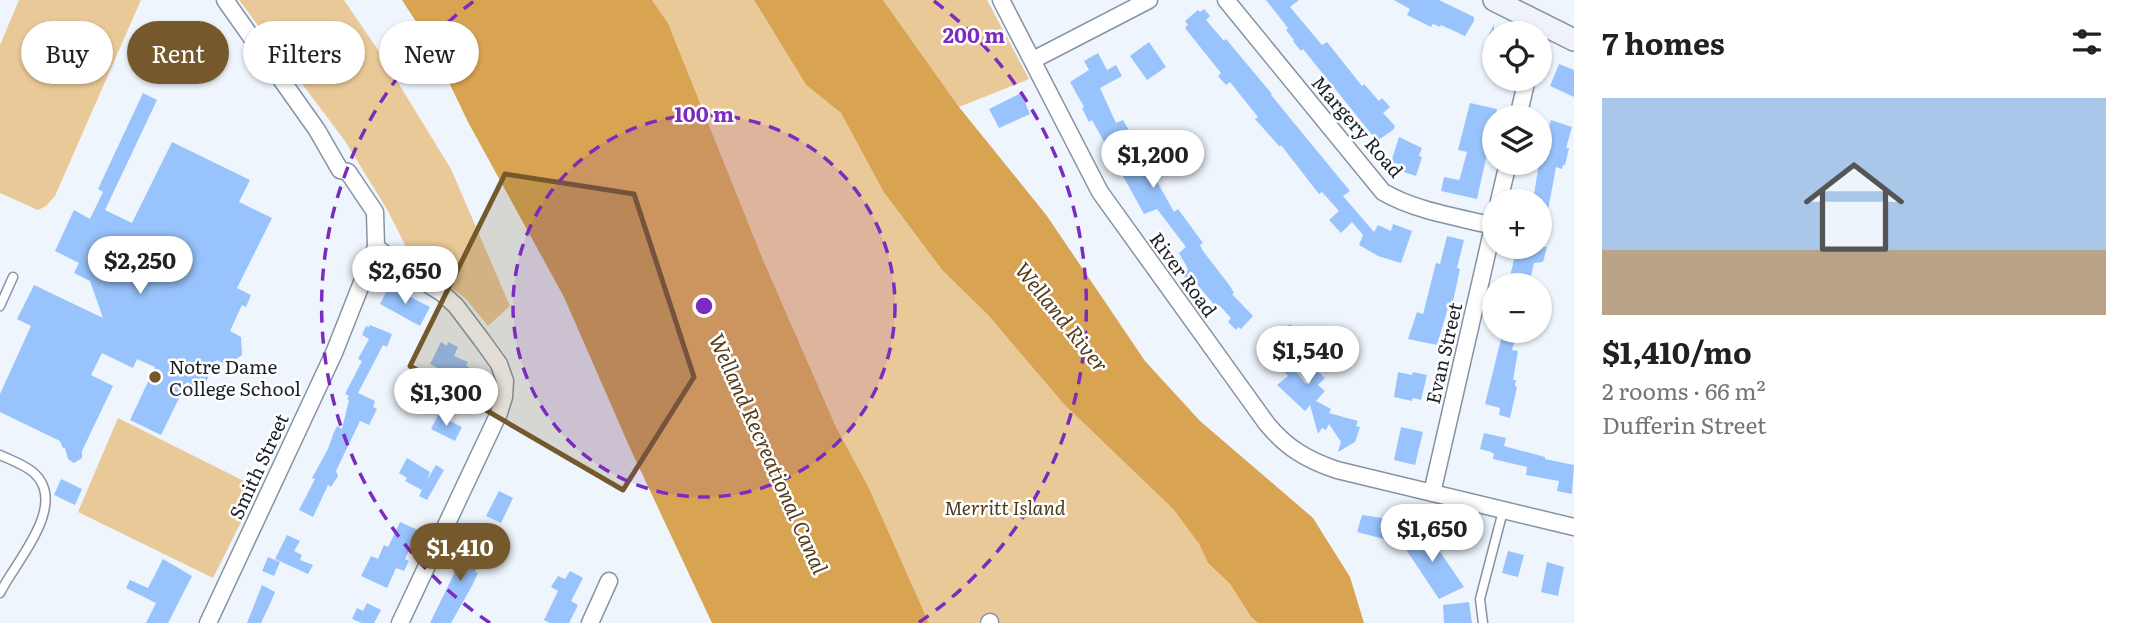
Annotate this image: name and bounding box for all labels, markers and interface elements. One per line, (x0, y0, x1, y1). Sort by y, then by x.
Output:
text: 200 m (943, 18, 1005, 49)
text: 7 homes (1602, 20, 1725, 64)
chip: Buy (21, 21, 113, 84)
chip: Rent (127, 21, 229, 84)
chip: Filters (243, 21, 365, 84)
chip: New (379, 21, 479, 84)
map controls (1482, 21, 1552, 343)
button: locate (1482, 21, 1552, 91)
icon: filters (2068, 23, 2106, 61)
street label: Margery Road (1306, 69, 1411, 184)
text: 100 m (674, 97, 734, 128)
button: layers (1482, 105, 1552, 175)
pin: $1,200 (1096, 130, 1210, 190)
text: $1,200 (1117, 136, 1189, 170)
icon: home (1791, 144, 1917, 270)
button: + (1482, 189, 1552, 259)
street label: River Road (1144, 226, 1225, 323)
pin: $2,250 (83, 236, 197, 296)
text: $2,250 (104, 242, 176, 276)
pin: $2,650 (348, 246, 462, 306)
text: $2,650 (368, 252, 442, 286)
water label: Welland River (1009, 254, 1117, 378)
button: − (1482, 273, 1552, 343)
centre of rings (692, 294, 716, 318)
street label: Evan Street (1418, 299, 1468, 407)
pin: $1,540 (1251, 326, 1365, 386)
water label: Welland Recreational Canal (703, 328, 837, 578)
text: $1,410/mo (1602, 329, 1752, 373)
text: $1,540 (1272, 332, 1344, 366)
place label: Notre Dame College School (169, 352, 301, 402)
pin: $1,300 (389, 368, 503, 428)
marker: Notre Dame College School (147, 369, 163, 385)
text: 2 rooms · 66 m² (1602, 373, 1766, 407)
text: $1,300 (410, 374, 482, 408)
text: Dufferin Street (1602, 407, 1766, 441)
street label: Smith Street (221, 408, 295, 524)
park label: Merritt Island (944, 493, 1066, 521)
pin: $1,650 (1375, 504, 1489, 564)
text: $1,650 (1397, 510, 1467, 544)
pin: $1,410 (403, 524, 517, 583)
text: $1,410 (426, 529, 494, 563)

